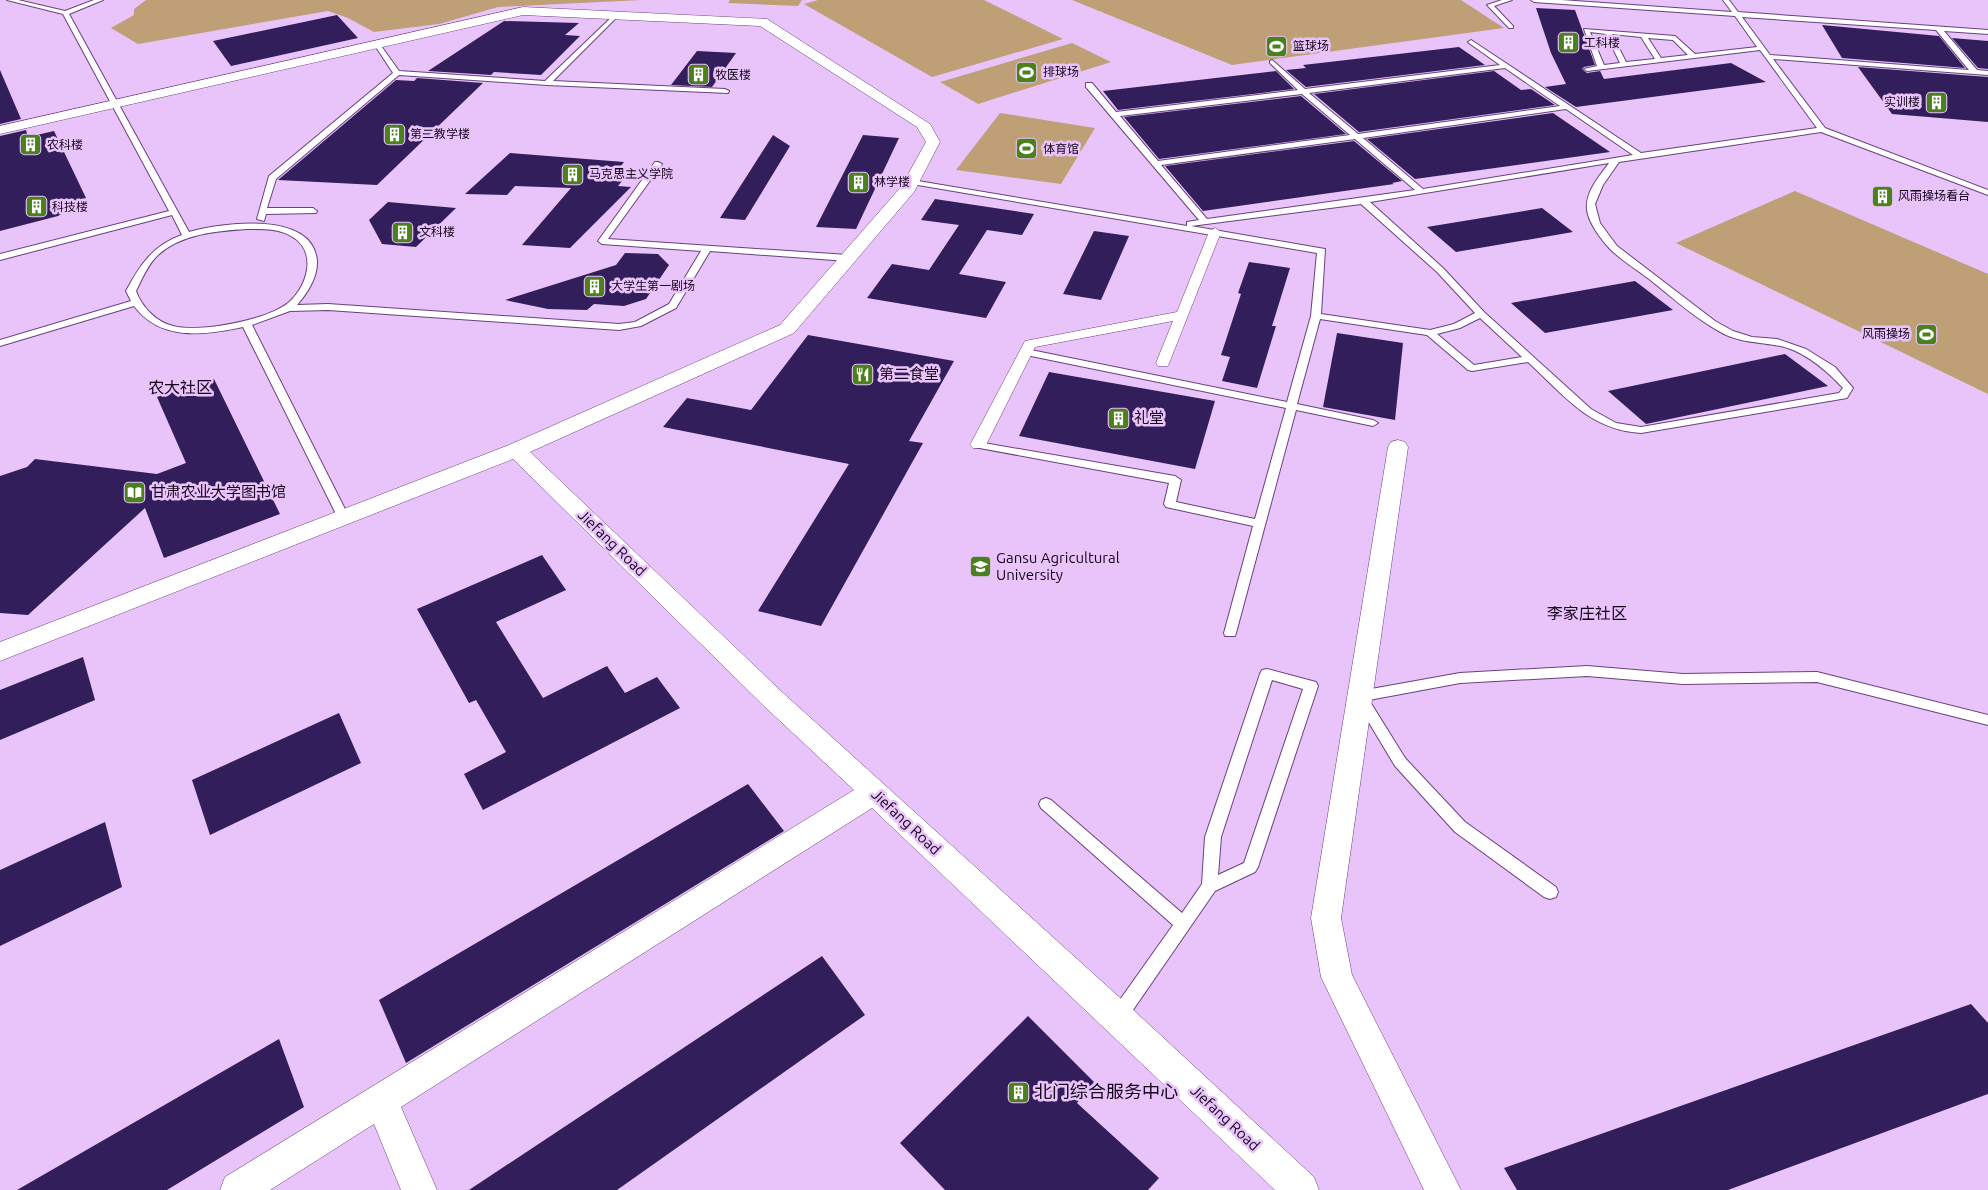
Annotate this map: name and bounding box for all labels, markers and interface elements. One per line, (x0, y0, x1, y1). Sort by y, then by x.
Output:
building icon: 工科楼 (1556, 31, 1580, 55)
sports icon: 篮球场 (1265, 34, 1289, 58)
place label: 工科楼 (1584, 36, 1620, 49)
place label: 篮球场 (1293, 39, 1329, 52)
sports icon: 排球场 (1015, 60, 1039, 84)
building icon: 牧医楼 (687, 63, 711, 87)
place label: 排球场 (1043, 65, 1079, 78)
place label: 牧医楼 (715, 68, 751, 81)
building icon: 实训楼 (1924, 90, 1948, 114)
place label: 实训楼 (1884, 95, 1920, 108)
building icon: 第二教学楼 (382, 122, 406, 146)
place label: 第二教学楼 (410, 127, 470, 140)
building icon: 农科楼 (19, 133, 43, 157)
sports icon: 体育馆 (1015, 137, 1039, 161)
place label: 农科楼 (47, 138, 83, 151)
place label: 体育馆 (1043, 142, 1079, 155)
building icon: 马克思主义学院 (561, 162, 585, 186)
place label: 马克思主义学院 (589, 167, 673, 180)
building icon: 林学楼 (846, 170, 870, 194)
place label: 林学楼 (874, 175, 910, 188)
building icon: 风雨操场看台 (1870, 184, 1894, 208)
place label: 风雨操场看台 (1898, 189, 1970, 202)
building icon: 科技楼 (24, 195, 48, 219)
place label: 科技楼 (52, 200, 88, 213)
building icon: 文科楼 (391, 220, 415, 244)
place label: 文科楼 (419, 225, 455, 238)
building icon: 大学生第一剧场 (583, 274, 607, 298)
place label: 大学生第一剧场 (611, 279, 695, 292)
sports icon: 风雨操场 (1914, 322, 1938, 346)
place label: 风雨操场 (1862, 327, 1910, 340)
restaurant icon: 第二食堂 (851, 362, 875, 386)
place label: 第二食堂 (879, 365, 939, 382)
district label: 农大社区 (148, 378, 212, 396)
building icon: 礼堂 (1106, 406, 1130, 430)
place label: 礼堂 (1134, 409, 1164, 426)
library icon: 甘肃农业大学图书馆 (123, 480, 147, 504)
place label: 甘肃农业大学图书馆 (151, 483, 286, 500)
street label: Jiefang Road (575, 506, 650, 579)
place label: Gansu Agricultural University (996, 549, 1120, 583)
school or university icon: Gansu Agricultural University (968, 555, 992, 579)
district label: 李家庄社区 (1547, 604, 1627, 622)
street label: Jiefang Road (868, 785, 944, 858)
building icon: 北门综合服务中心 (1006, 1080, 1030, 1104)
place label: 北门综合服务中心 (1034, 1081, 1178, 1101)
street label: Jiefang Road (1187, 1081, 1263, 1154)

